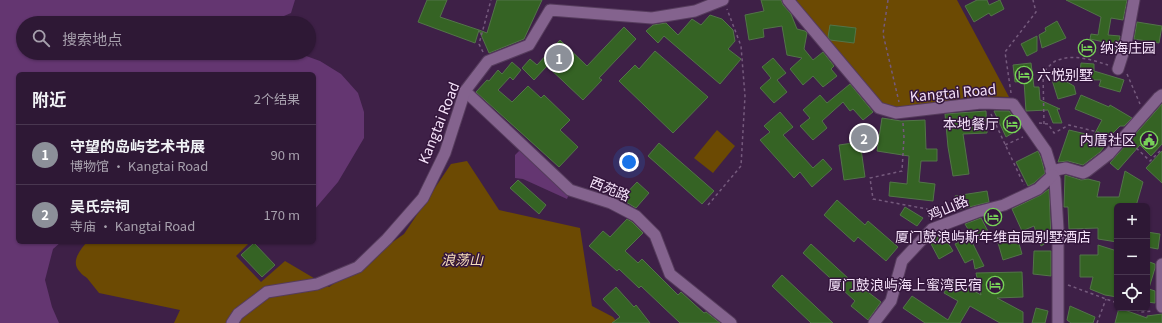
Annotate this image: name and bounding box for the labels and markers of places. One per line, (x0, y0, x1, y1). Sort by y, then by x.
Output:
place label: 纳海庄园 (1100, 37, 1156, 57)
hotel icon: 纳海庄园 (1077, 38, 1097, 58)
pin: 1 (546, 43, 572, 73)
place label: 六悦别墅 (1037, 64, 1093, 84)
hotel icon: 六悦别墅 (1014, 65, 1034, 85)
place label: 本地餐厅 (943, 113, 999, 133)
hotel icon: 本地餐厅 (1002, 114, 1022, 134)
pin: 2 (851, 123, 877, 153)
place label: 内厝社区 (1080, 129, 1136, 149)
public building icon: 内厝社区 (1139, 130, 1159, 150)
hotel icon: 厦门鼓浪屿斯年维亩园别墅酒店 (983, 207, 1003, 227)
place label: 厦门鼓浪屿斯年维亩园别墅酒店 (895, 226, 1091, 246)
place label: 厦门鼓浪屿海上蜜湾民宿 (828, 274, 982, 294)
hotel icon: 厦门鼓浪屿海上蜜湾民宿 (985, 275, 1005, 295)

